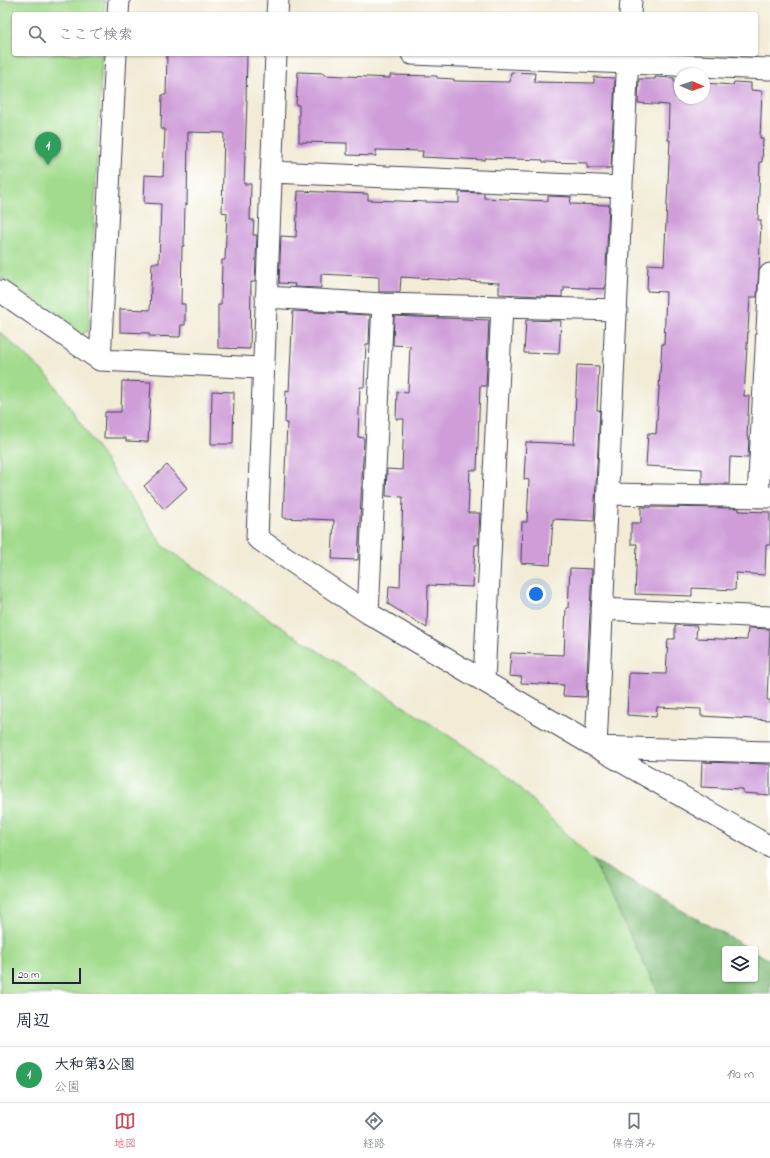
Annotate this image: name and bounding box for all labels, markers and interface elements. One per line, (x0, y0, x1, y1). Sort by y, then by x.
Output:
search box (12, 12, 758, 56)
icon: search (26, 23, 48, 45)
text: ここで検索 (58, 24, 133, 46)
north arrow (674, 68, 710, 104)
pin: 1 (35, 132, 61, 165)
your location (526, 584, 546, 604)
map controls (722, 946, 758, 982)
button: layers (722, 946, 758, 982)
scale bar (12, 966, 81, 985)
text: 20 m (18, 967, 40, 983)
text: 周辺 (16, 1009, 50, 1034)
text: 大和第3公園 (54, 1054, 135, 1076)
text: 1 (27, 1065, 31, 1084)
text: 190 m (727, 1065, 754, 1084)
text: 公園 (54, 1078, 80, 1097)
tab: 地図 (114, 1110, 136, 1152)
tab: 経路 (363, 1110, 385, 1152)
tab: 保存済み (612, 1110, 656, 1152)

